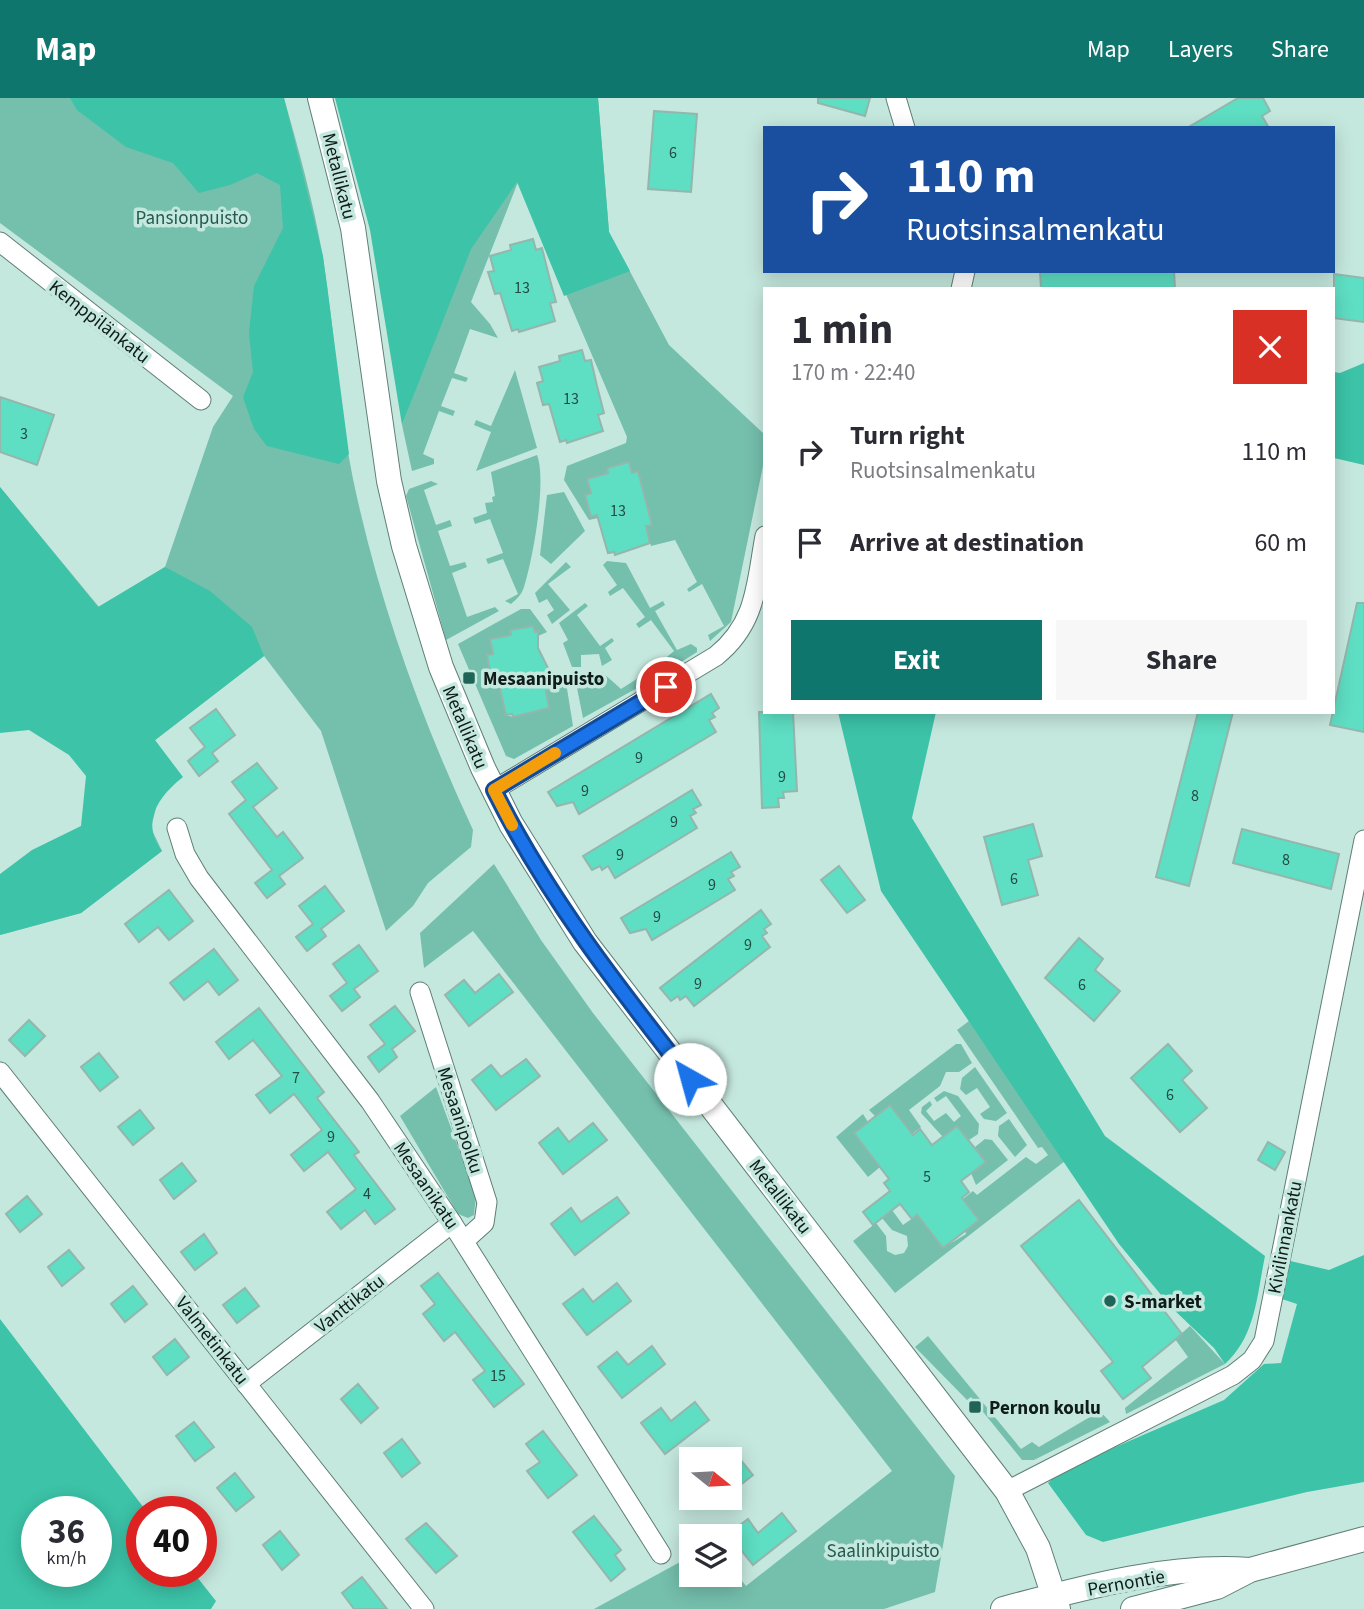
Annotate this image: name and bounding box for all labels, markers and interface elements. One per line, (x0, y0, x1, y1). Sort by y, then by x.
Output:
text: Map (35, 26, 96, 73)
text: Map (1087, 32, 1130, 67)
text: Layers (1168, 32, 1233, 67)
text: Share (1271, 32, 1329, 67)
street label: Metallikatu (315, 130, 362, 222)
house number: 6 (669, 142, 677, 164)
text: 110 m (906, 142, 1035, 212)
icon: right (791, 154, 882, 245)
park label: Pansionpuisto (136, 205, 248, 232)
text: Ruotsinsalmenkatu (906, 207, 1165, 253)
street label: Kemppilänkatu (43, 274, 155, 370)
house number: 13 (514, 277, 530, 299)
text: 1 min (791, 300, 893, 360)
button: close (1233, 310, 1307, 384)
text: 170 m · 22:40 (791, 356, 915, 389)
house number: 13 (563, 388, 579, 410)
text: Turn right (850, 417, 965, 454)
house number: 3 (20, 423, 28, 445)
icon: right (791, 433, 829, 471)
text: 110 m (1241, 433, 1307, 470)
text: Ruotsinsalmenkatu (850, 454, 1036, 487)
house number: 13 (610, 500, 626, 522)
icon: arrive (791, 524, 829, 562)
text: Arrive at destination (850, 524, 1084, 561)
text: 60 m (1254, 524, 1307, 561)
button: Exit (791, 620, 1042, 700)
button: Share (1056, 620, 1307, 700)
pin (636, 657, 696, 717)
place label: Mesaanipuisto (483, 666, 604, 693)
icon: arrive (647, 668, 685, 706)
marker: Mesaanipuisto (461, 670, 477, 686)
street label: Metallikatu (435, 682, 494, 773)
house number: 9 (635, 747, 643, 769)
house number: 9 (778, 766, 786, 788)
house number: 9 (581, 780, 589, 802)
house number: 8 (1191, 785, 1199, 807)
house number: 9 (670, 811, 678, 833)
house number: 9 (616, 844, 624, 866)
house number: 8 (1282, 849, 1290, 871)
house number: 6 (1010, 868, 1018, 890)
house number: 9 (708, 874, 716, 896)
house number: 9 (653, 906, 661, 928)
house number: 9 (744, 934, 752, 956)
house number: 9 (694, 973, 702, 995)
house number: 6 (1078, 974, 1086, 996)
position arrow (653, 1042, 727, 1116)
street label: Mesaanipolku (430, 1064, 490, 1177)
house number: 7 (292, 1067, 300, 1089)
house number: 6 (1166, 1084, 1174, 1106)
house number: 9 (327, 1126, 335, 1148)
street label: Mesaanikatu (386, 1137, 465, 1235)
street label: Metallikatu (742, 1154, 818, 1240)
house number: 5 (923, 1166, 931, 1188)
street label: Kivilinnankatu (1261, 1178, 1310, 1296)
house number: 4 (363, 1183, 371, 1205)
street label: Vanttikatu (309, 1268, 390, 1340)
place label: S-market (1124, 1289, 1202, 1316)
street label: Valmetinkatu (169, 1291, 255, 1391)
marker: S-market (1102, 1293, 1118, 1309)
house number: 15 (490, 1365, 506, 1387)
place label: Pernon koulu (989, 1395, 1101, 1422)
marker: Pernon koulu (967, 1399, 983, 1415)
north arrow (679, 1447, 742, 1510)
map controls (679, 1447, 742, 1587)
speed limit sign: 40 (126, 1496, 217, 1587)
text: 36 (48, 1507, 85, 1557)
button: layers (679, 1524, 742, 1587)
park label: Saalinkipuisto (827, 1538, 939, 1565)
text: km/h (47, 1546, 86, 1571)
street label: Pernontie (1086, 1563, 1167, 1604)

